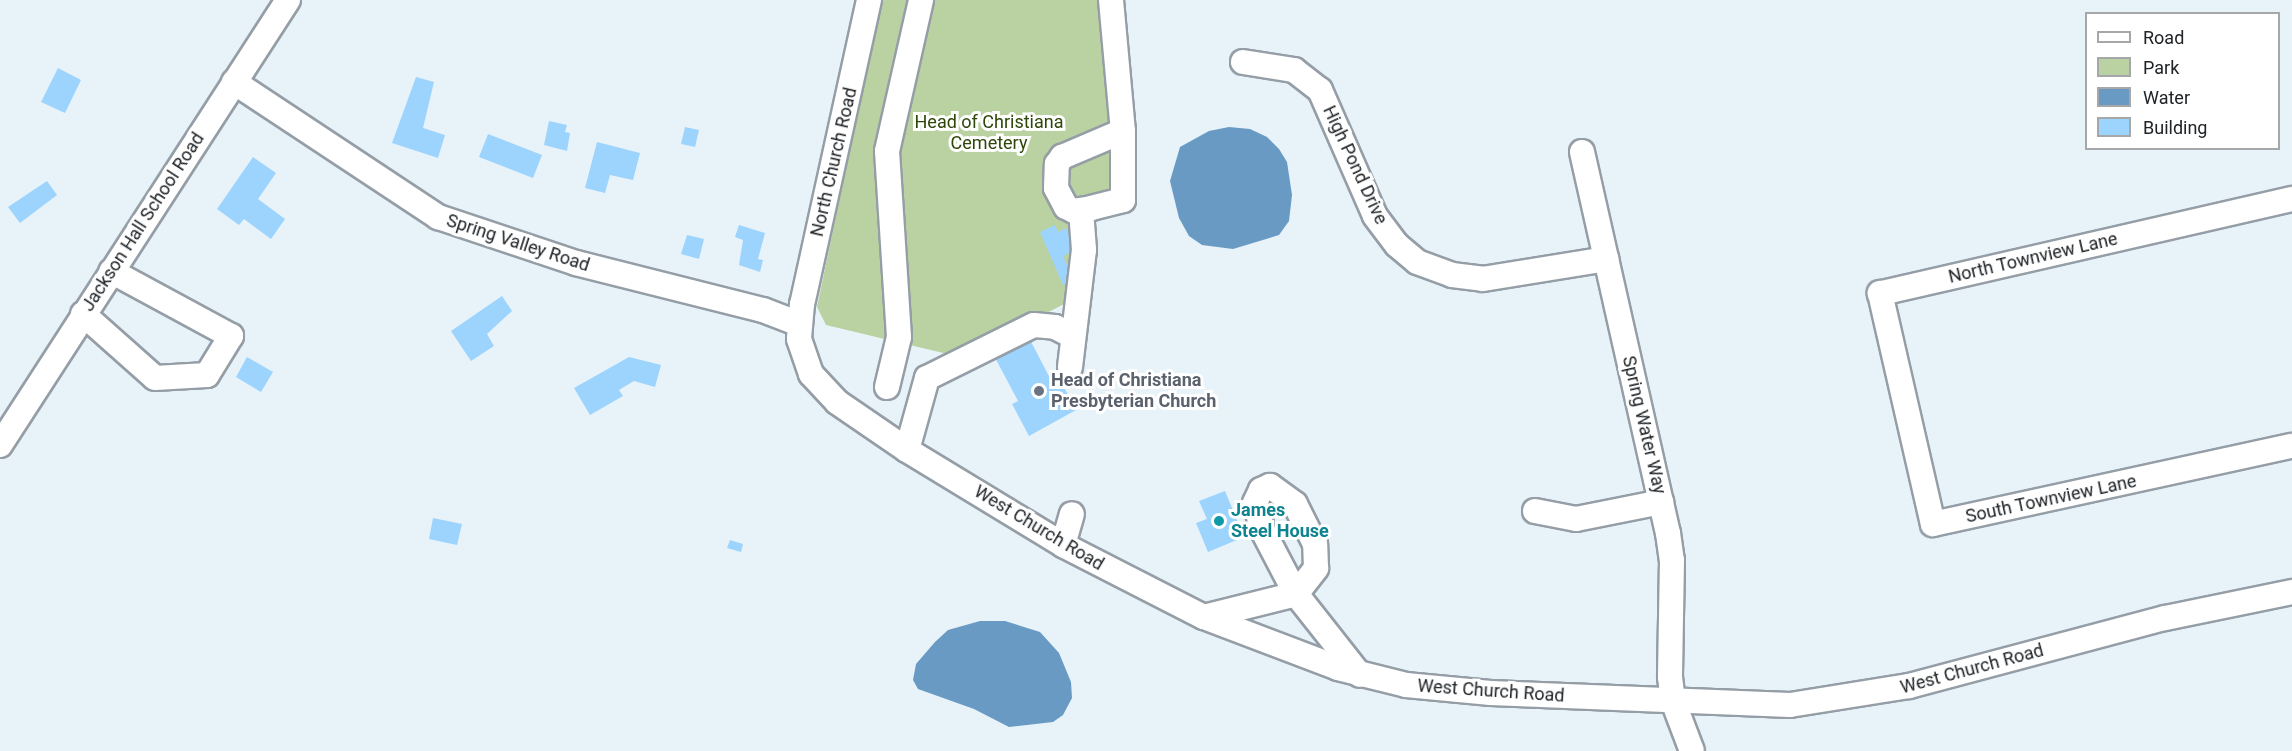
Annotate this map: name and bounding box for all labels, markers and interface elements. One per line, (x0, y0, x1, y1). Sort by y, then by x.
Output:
legend (2085, 12, 2280, 150)
text: Road (2143, 27, 2184, 48)
text: Park (2143, 57, 2179, 78)
street label: North Church Road (806, 85, 862, 239)
text: Water (2143, 87, 2190, 108)
street label: High Pond Drive (1318, 102, 1392, 228)
park label: Head of Christiana Cemetery (915, 112, 1063, 154)
text: Building (2143, 117, 2207, 138)
street label: Jackson Hall School Road (77, 129, 209, 315)
street label: Spring Valley Road (444, 210, 592, 276)
street label: North Townview Lane (1946, 228, 2120, 288)
street label: Spring Water Way (1618, 354, 1670, 496)
place label: Head of Christiana Presbyterian Church (1051, 370, 1216, 412)
marker: Head of Christiana Presbyterian Church (1032, 384, 1046, 398)
street label: South Townview Lane (1963, 470, 2139, 528)
street label: West Church Road (970, 481, 1108, 575)
place label: James Steel House (1231, 500, 1329, 542)
marker: James Steel House (1212, 514, 1226, 528)
street label: West Church Road (1898, 639, 2046, 699)
street label: West Church Road (1417, 675, 1565, 707)

